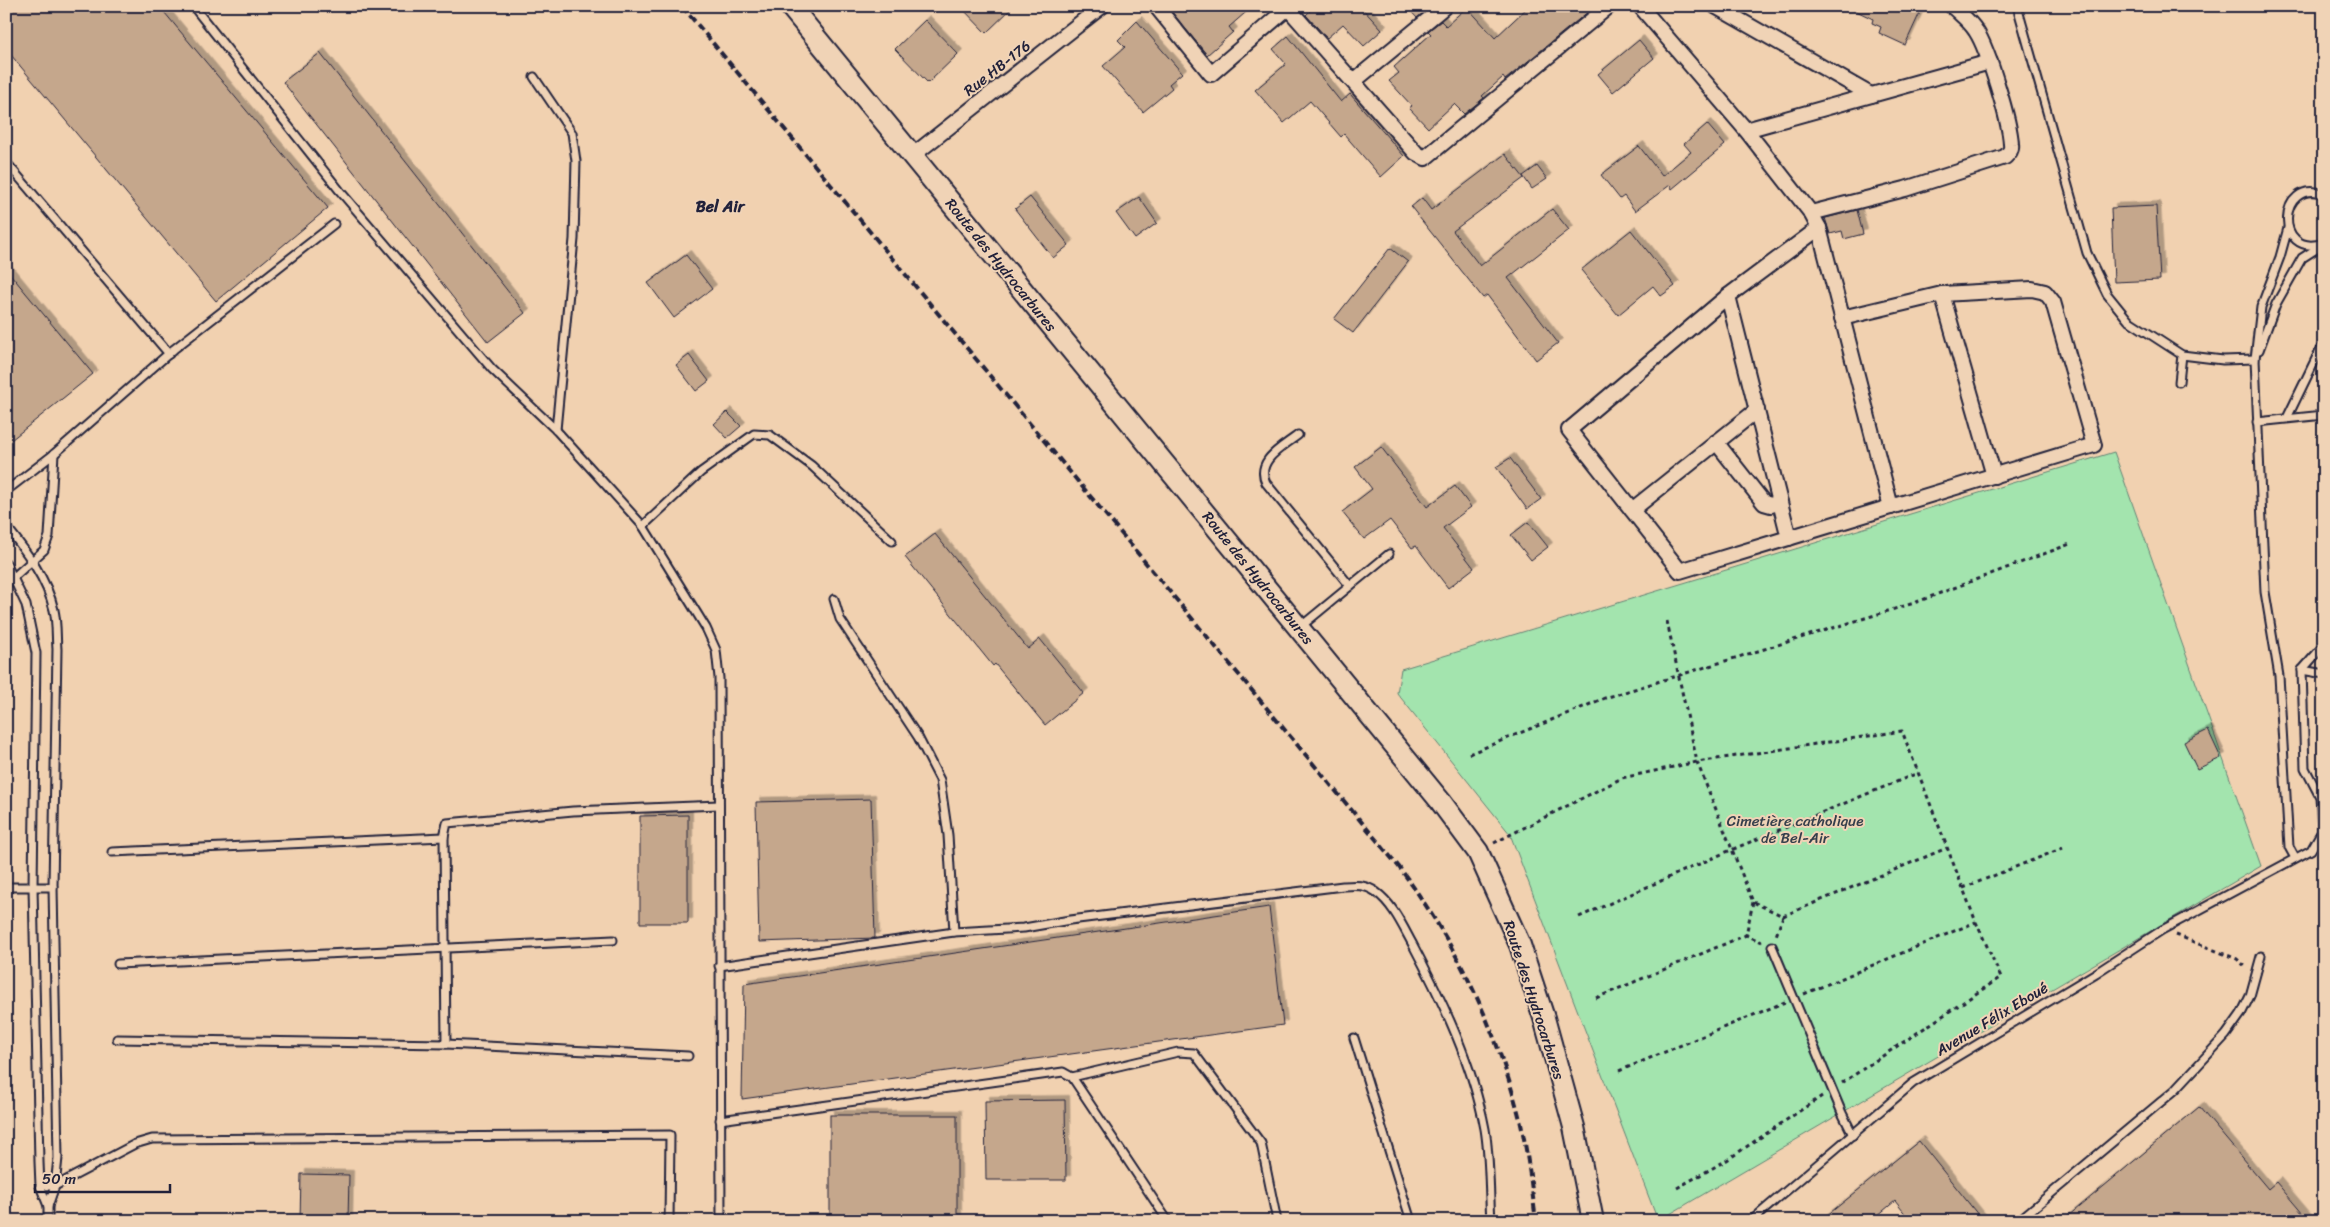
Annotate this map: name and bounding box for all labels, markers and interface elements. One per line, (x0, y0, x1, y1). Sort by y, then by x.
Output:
street label: Rue HB-176 (958, 33, 1036, 103)
district label: Bel Air (696, 192, 746, 221)
street label: Route des Hydrocarbures (939, 192, 1063, 338)
street label: Route des Hydrocarbures (1196, 505, 1320, 651)
park label: Cimetière catholique de Bel-Air (1727, 808, 1863, 851)
street label: Route des Hydrocarbures (1496, 917, 1572, 1083)
street label: Avenue Félix Eboué (1930, 975, 2054, 1063)
scale bar (35, 1162, 170, 1194)
text: 50 m (42, 1166, 77, 1192)

